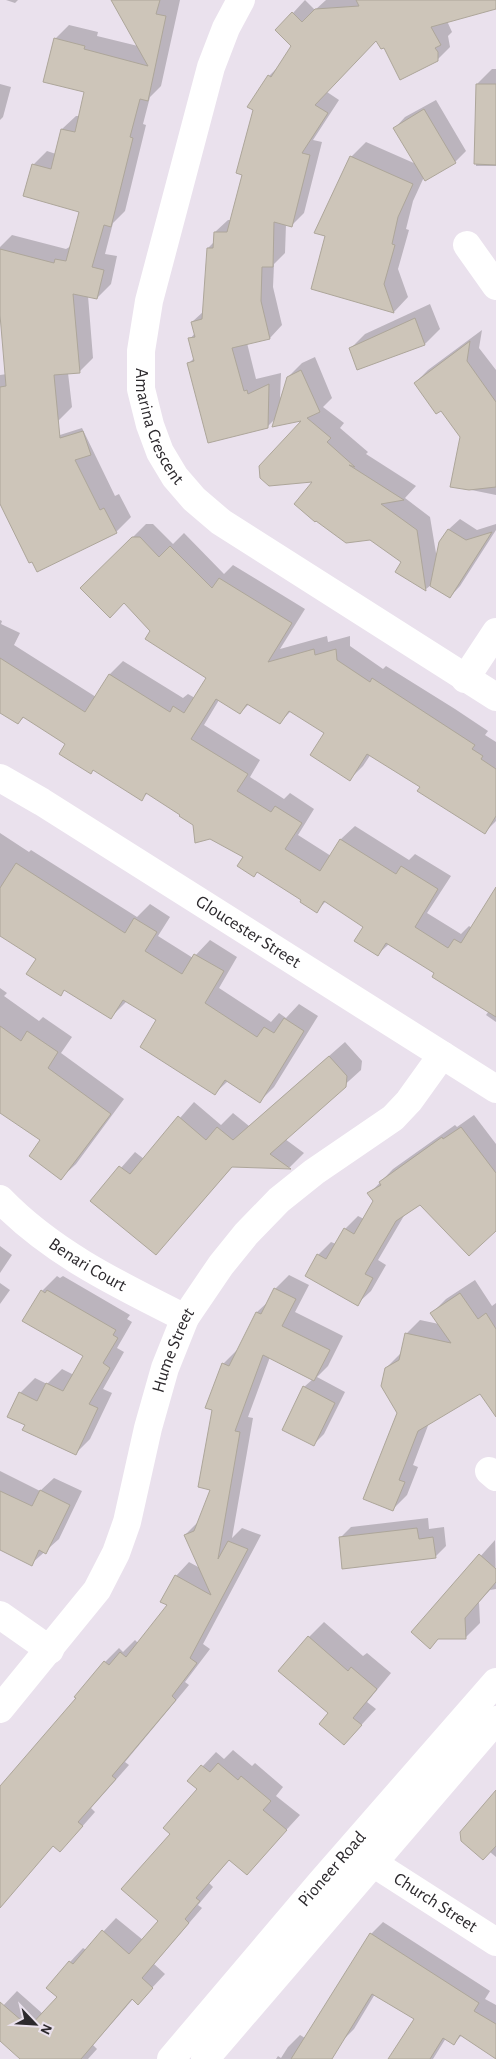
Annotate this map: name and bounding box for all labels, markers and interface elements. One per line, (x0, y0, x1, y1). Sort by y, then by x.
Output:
street label: Amarina Crescent (132, 368, 187, 489)
street label: Gloucester Street (192, 892, 304, 972)
street label: Benari Court (45, 1235, 129, 1295)
street label: Hume Street (149, 1304, 198, 1395)
street label: Pioneer Road (295, 1828, 370, 1910)
street label: Church Street (390, 1870, 480, 1936)
north arrow (10, 1999, 60, 2049)
text: N (37, 2022, 54, 2036)

